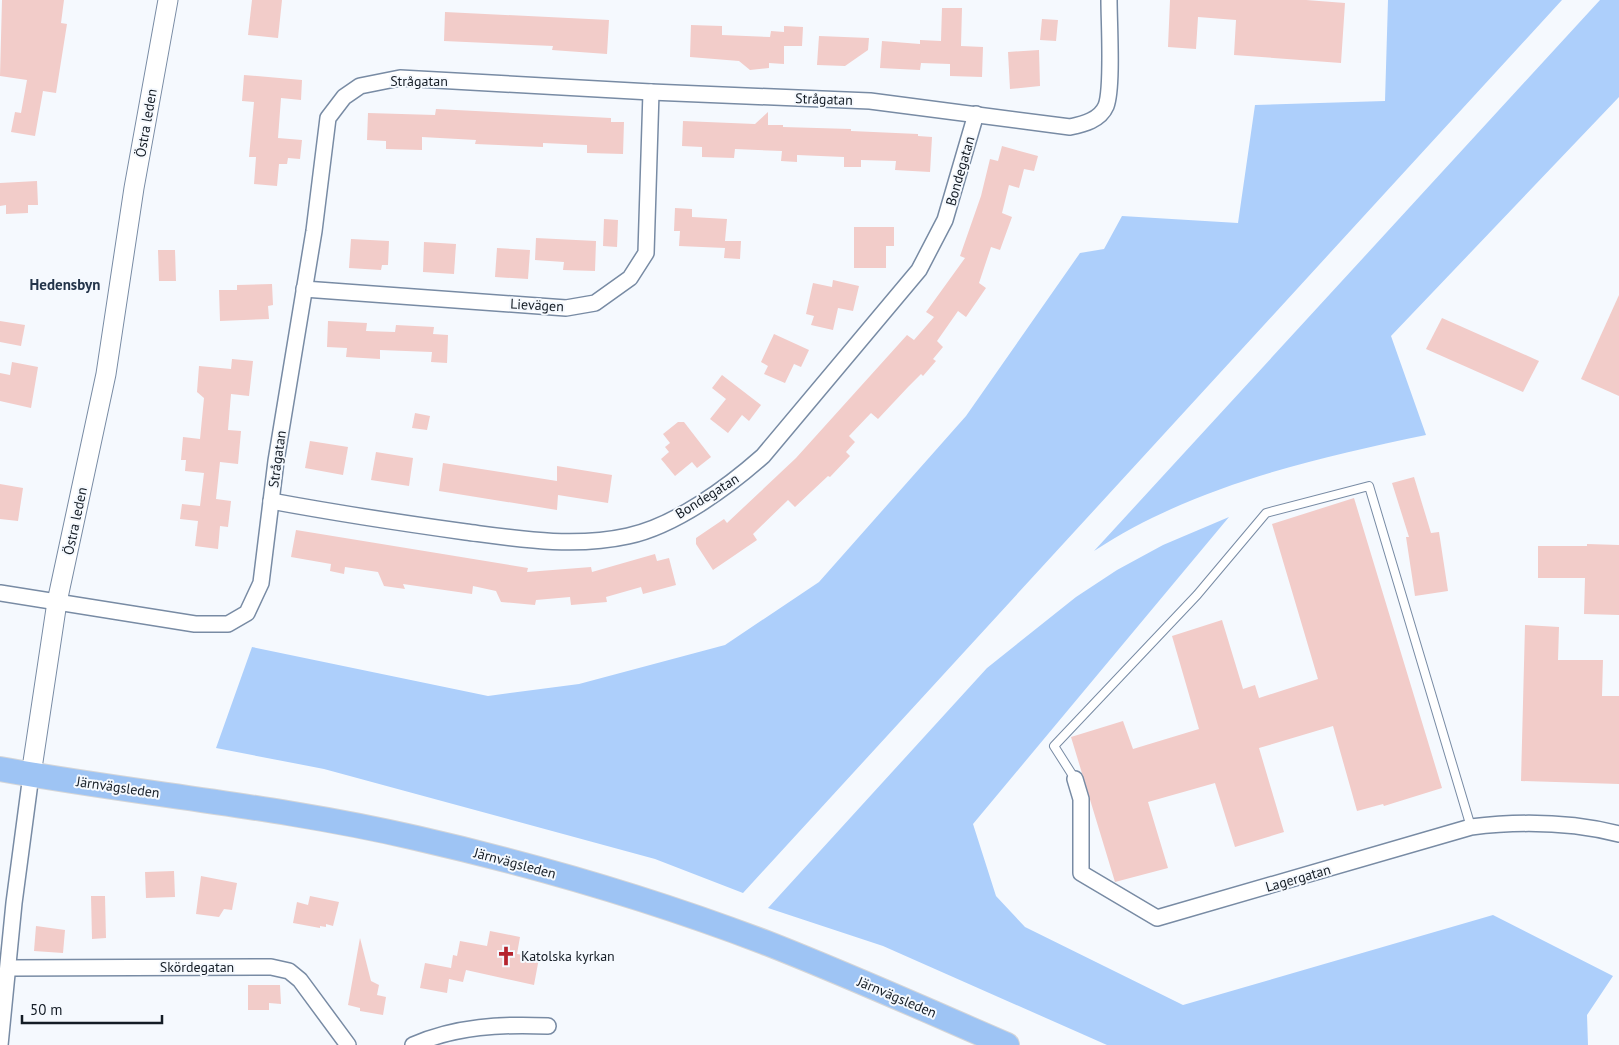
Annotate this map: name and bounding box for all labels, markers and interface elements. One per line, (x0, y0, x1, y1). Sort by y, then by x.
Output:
street label: Strågatan (390, 72, 448, 90)
street label: Östra leden (131, 87, 161, 159)
street label: Strågatan (795, 89, 853, 109)
street label: Bondegatan (941, 134, 979, 208)
district label: Hedensbyn (30, 275, 100, 294)
street label: Lievägen (510, 295, 564, 315)
street label: Strågatan (264, 429, 290, 489)
street label: Bondegatan (672, 469, 742, 523)
street label: Östra leden (59, 485, 91, 557)
street label: Järnvägsleden (74, 772, 161, 802)
street label: Järnvägsleden (471, 843, 558, 883)
street label: Lagergatan (1263, 860, 1333, 896)
church icon: Katolska kyrkan (495, 945, 517, 967)
place label: Katolska kyrkan (521, 947, 615, 965)
street label: Skördegatan (160, 958, 234, 976)
street label: Järnvägsleden (854, 972, 939, 1022)
scale bar (22, 992, 162, 1024)
text: 50 m (30, 1000, 63, 1019)

